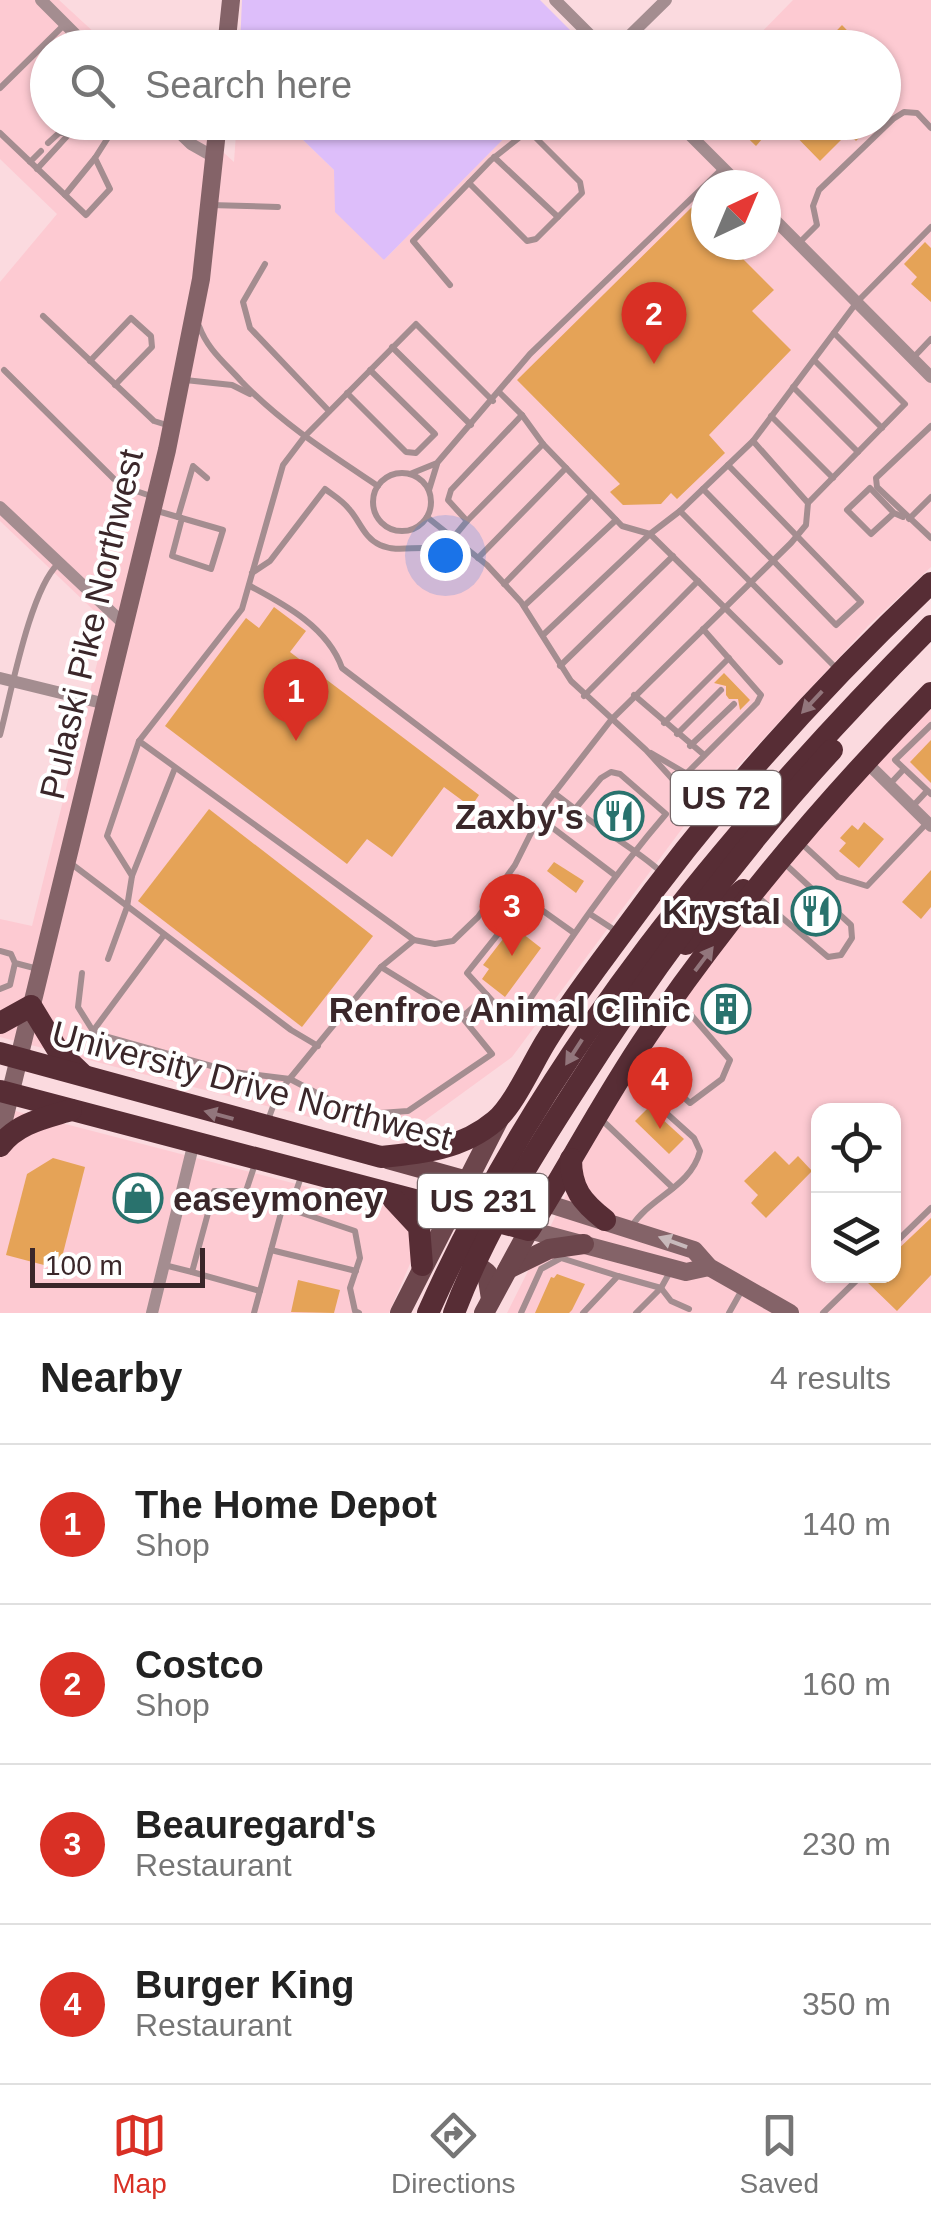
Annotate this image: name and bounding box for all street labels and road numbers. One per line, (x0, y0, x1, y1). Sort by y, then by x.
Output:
street label: Pulaski Pike Northwest (32, 445, 150, 803)
road number: US 72 (671, 771, 781, 825)
street label: University Drive Northwest (48, 1013, 456, 1157)
road number: US 231 (418, 1174, 548, 1228)

